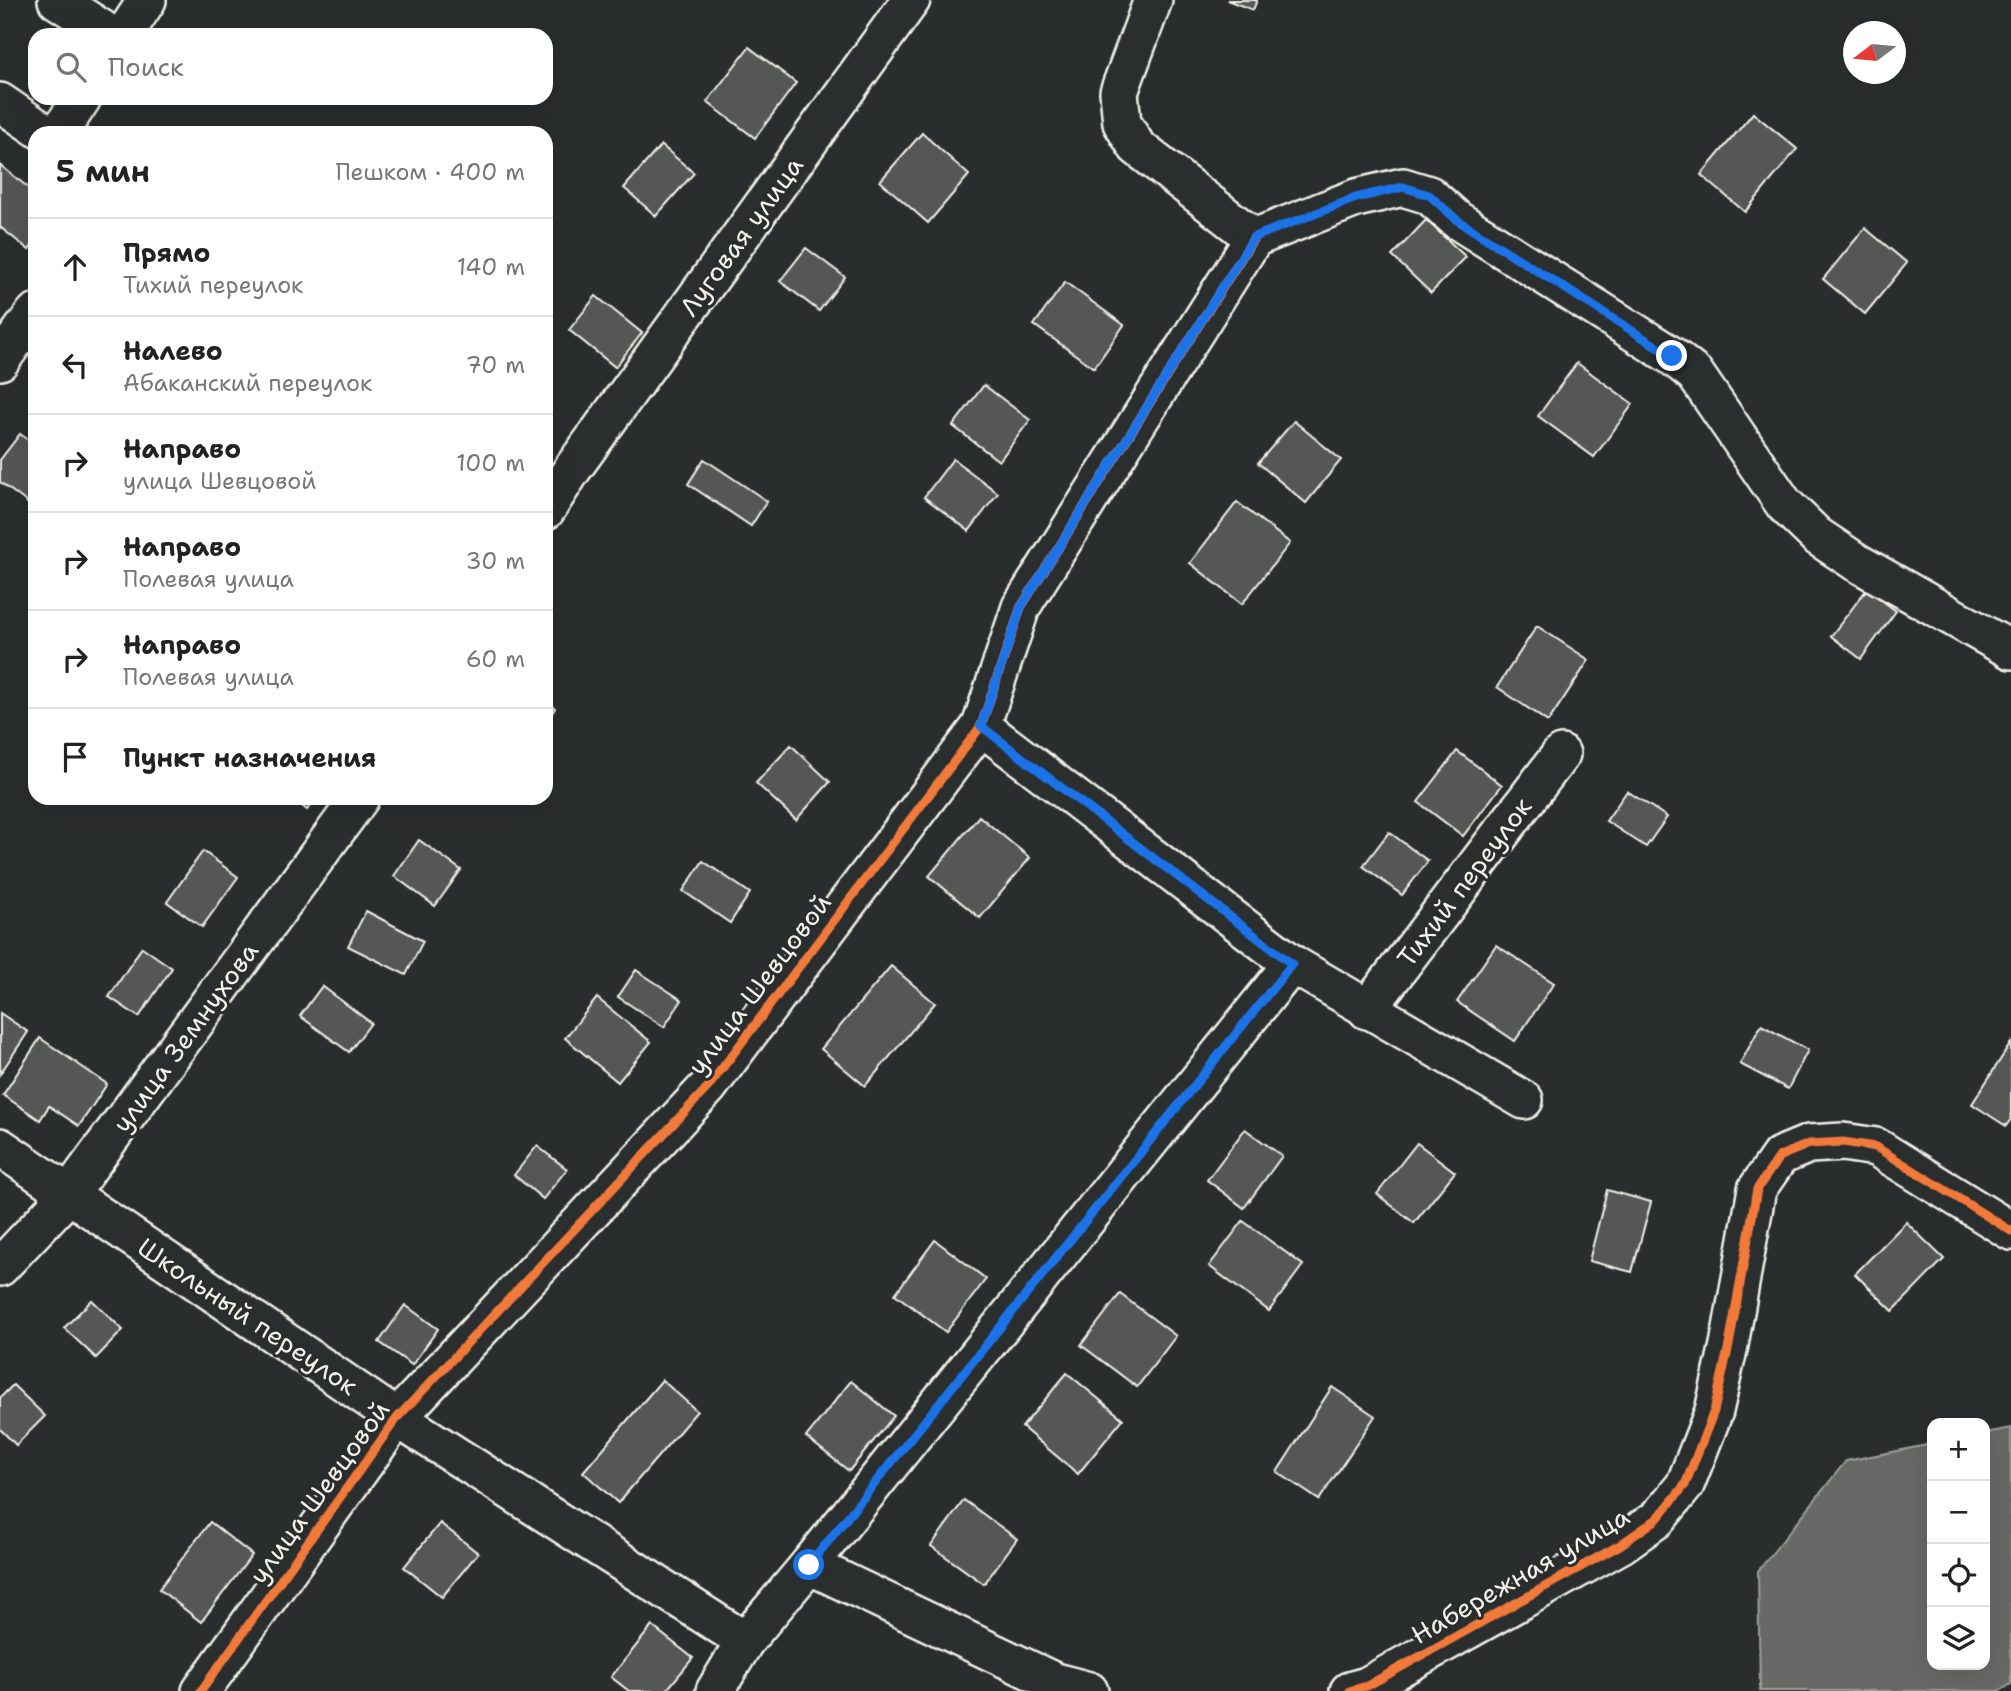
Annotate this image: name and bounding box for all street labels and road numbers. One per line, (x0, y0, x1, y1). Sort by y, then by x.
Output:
street label: Луговая улица (671, 149, 811, 323)
street label: Тихий переулок (1389, 790, 1539, 974)
street label: улица Шевцовой (679, 886, 839, 1082)
street label: улица Земнухова (104, 935, 266, 1139)
street label: Школьный переулок (131, 1229, 365, 1403)
street label: улица Шевцовой (241, 1393, 397, 1591)
street label: Набережная улица (1404, 1498, 1636, 1652)

